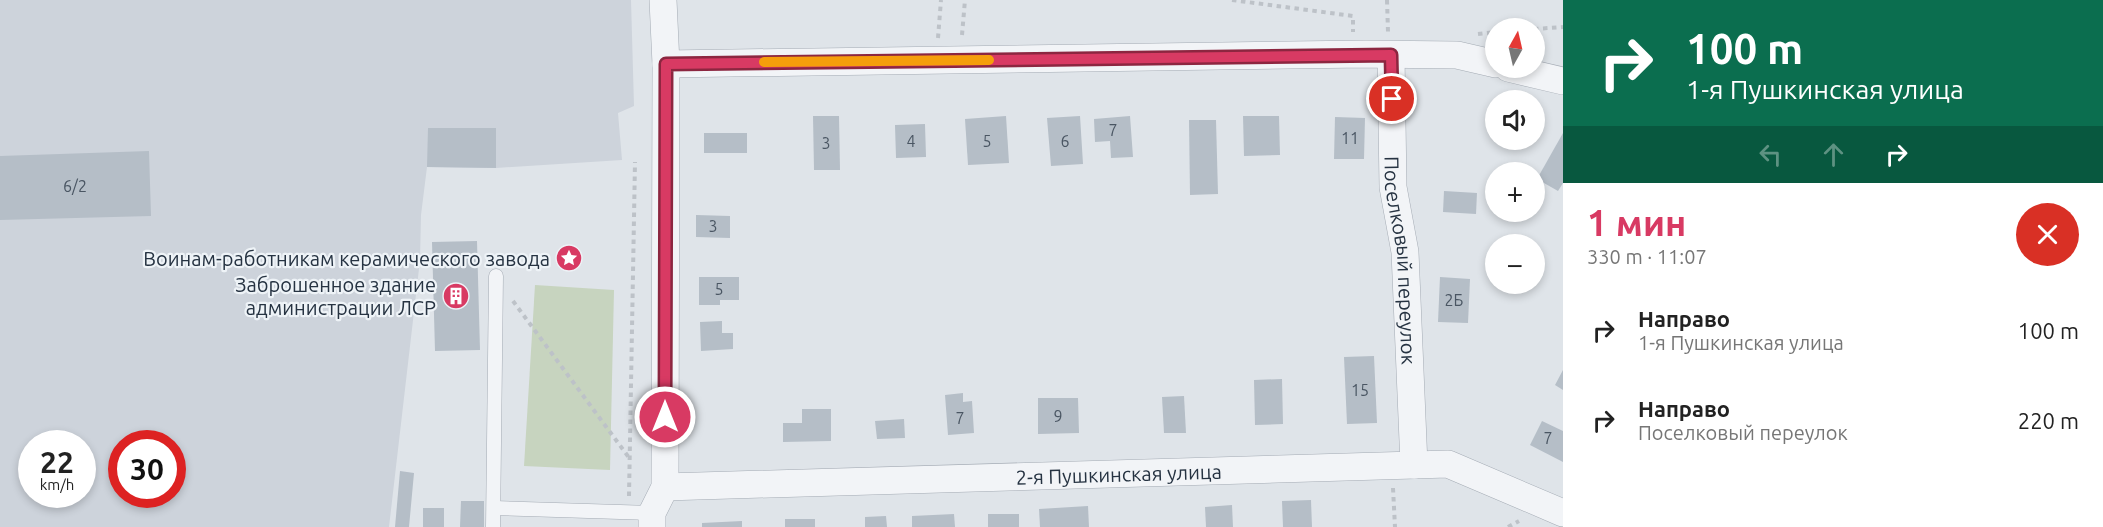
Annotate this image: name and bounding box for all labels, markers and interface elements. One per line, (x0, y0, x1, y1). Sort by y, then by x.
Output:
north arrow (1485, 18, 1545, 78)
map controls (1485, 18, 1545, 294)
icon: right (1587, 24, 1665, 102)
text: 100 m (1686, 25, 1803, 72)
pin (1366, 73, 1417, 124)
text: 1-я Пушкинская улица (1686, 74, 1964, 104)
icon: arrive (1375, 82, 1408, 115)
button: sound (1485, 90, 1545, 150)
house number: 7 (1108, 121, 1118, 139)
house number: 11 (1341, 129, 1359, 147)
house number: 4 (906, 132, 916, 150)
house number: 5 (982, 132, 992, 150)
house number: 6 (1060, 132, 1070, 150)
house number: 3 (821, 134, 831, 152)
icon: left (1754, 138, 1787, 171)
icon: ahead (1817, 138, 1850, 171)
icon: right (1880, 138, 1913, 171)
street label: Поселковый переулок (1381, 156, 1421, 365)
button: + (1485, 162, 1545, 222)
house number: 6/2 (63, 177, 87, 195)
text: 1 мин (1587, 202, 1686, 243)
button: close (2016, 203, 2079, 266)
house number: 3 (708, 217, 718, 235)
button: − (1485, 234, 1545, 294)
place icon: Воинам-работникам керамического завода (554, 243, 584, 273)
text: 330 m · 11:07 (1587, 245, 1707, 268)
place label: Воинам-работникам керамического завода (143, 247, 550, 270)
place label: Заброшенное здание администрации ЛСР (235, 273, 436, 319)
house number: 5 (714, 280, 724, 298)
building icon: Заброшенное здание администрации ЛСР (441, 281, 471, 311)
house number: 2Б (1445, 291, 1464, 309)
text: Направо (1638, 306, 1730, 331)
icon: right (1587, 314, 1620, 347)
text: 100 m (2018, 318, 2079, 343)
text: 1-я Пушкинская улица (1638, 331, 1844, 354)
house number: 15 (1351, 381, 1369, 399)
position arrow (633, 385, 697, 449)
text: Направо (1638, 396, 1730, 421)
icon: right (1587, 404, 1620, 437)
house number: 9 (1053, 407, 1063, 425)
text: 220 m (2018, 408, 2079, 433)
house number: 7 (955, 409, 965, 427)
text: Поселковый переулок (1638, 421, 1848, 444)
house number: 7 (1543, 429, 1553, 447)
speed limit sign: 30 (108, 430, 186, 508)
text: 22 (40, 445, 74, 479)
street label: 2-я Пушкинская улица (1016, 459, 1222, 488)
text: km/h (40, 476, 74, 493)

